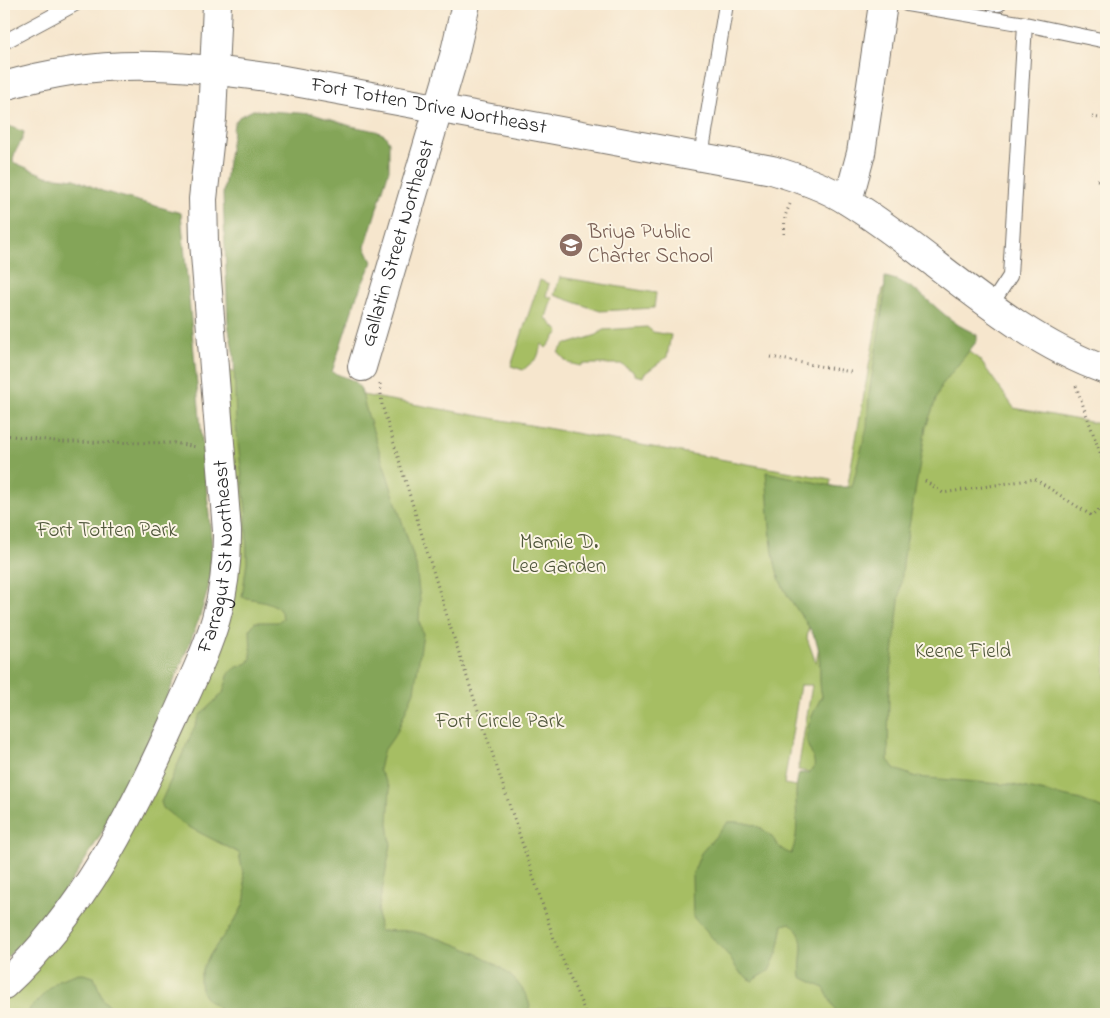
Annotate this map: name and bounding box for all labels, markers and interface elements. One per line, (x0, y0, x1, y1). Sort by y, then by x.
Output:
street label: Fort Totten Drive Northeast (308, 70, 549, 143)
street label: Gallatin Street Northeast (354, 136, 443, 351)
place label: Briya Public Charter School (587, 218, 713, 272)
school or university icon: Briya Public Charter School (558, 232, 584, 258)
street label: Farragut St Northeast (190, 459, 242, 659)
park label: Fort Totten Park (36, 516, 178, 546)
park label: Mamie D. Lee Garden (512, 528, 606, 582)
park label: Keene Field (915, 637, 1011, 667)
park label: Fort Circle Park (435, 707, 565, 737)

